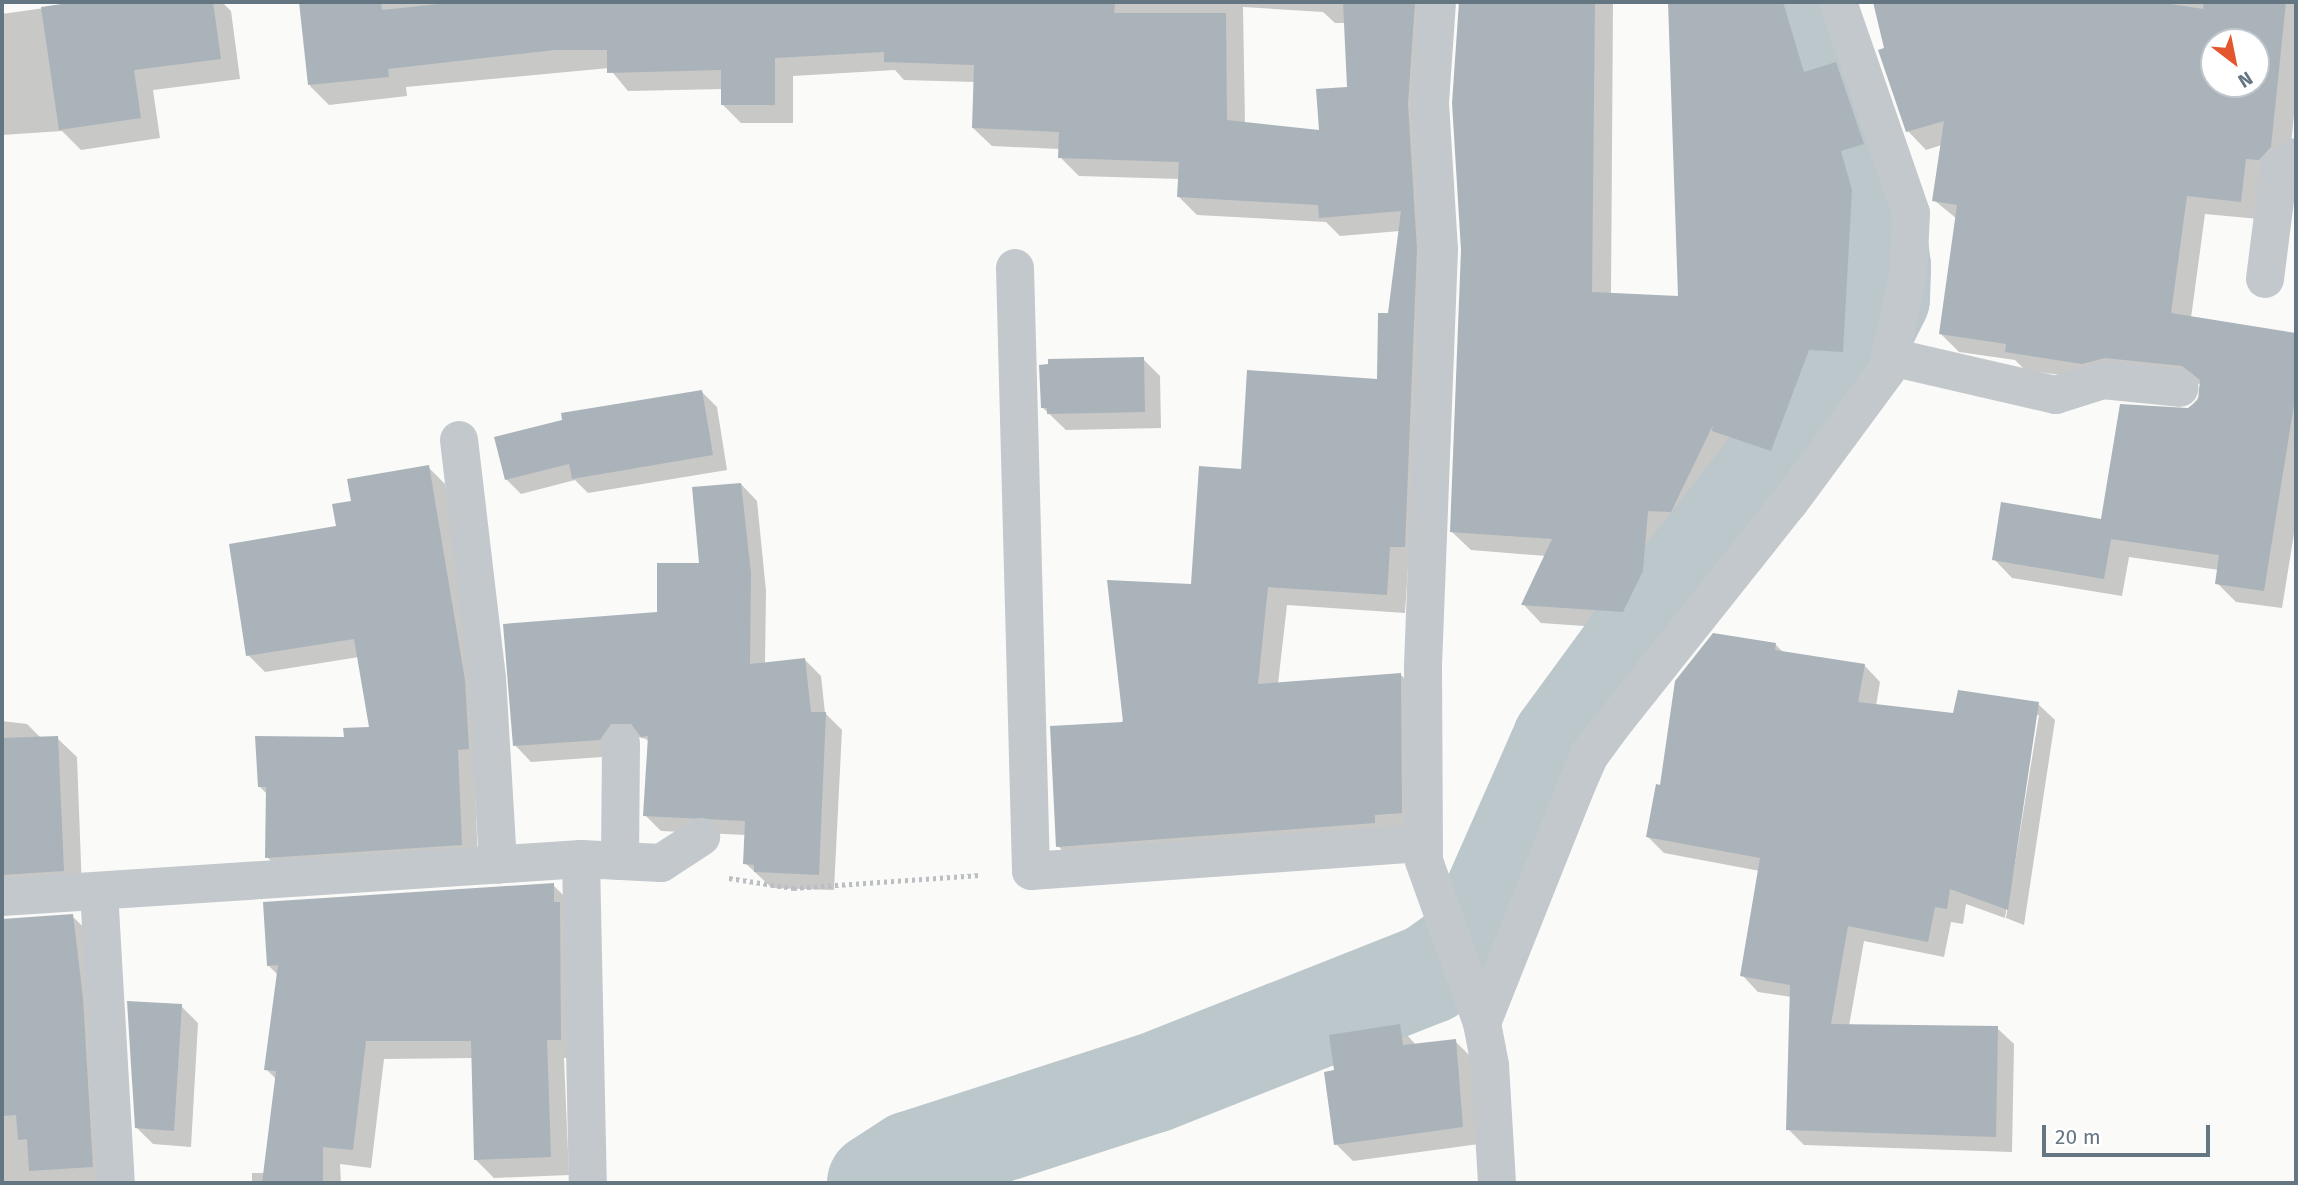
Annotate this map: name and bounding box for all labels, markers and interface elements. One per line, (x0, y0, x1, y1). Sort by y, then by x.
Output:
north arrow (2200, 28, 2270, 98)
text: N (2234, 66, 2257, 93)
scale bar (2046, 1112, 2214, 1156)
text: 20 m (2055, 1124, 2101, 1150)

